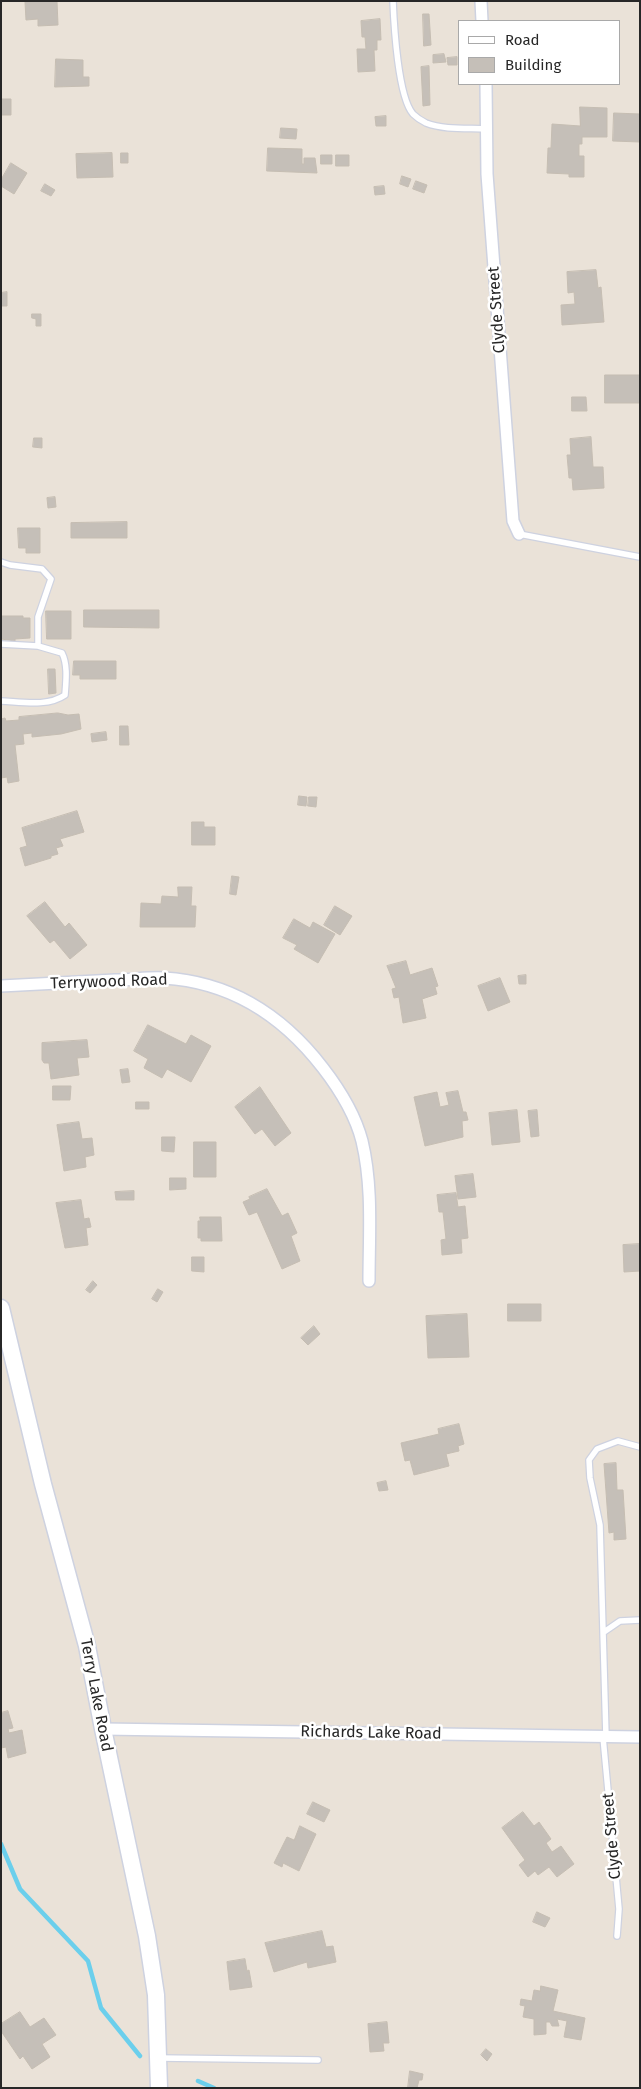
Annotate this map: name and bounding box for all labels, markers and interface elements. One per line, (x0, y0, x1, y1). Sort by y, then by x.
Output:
legend (458, 20, 621, 85)
text: Road (505, 31, 540, 49)
text: Building (505, 56, 561, 74)
street label: Clyde Street (484, 266, 510, 354)
street label: Terrywood Road (50, 970, 168, 994)
street label: Terry Lake Road (76, 1637, 116, 1753)
street label: Richards Lake Road (300, 1722, 442, 1744)
street label: Clyde Street (599, 1792, 625, 1880)

